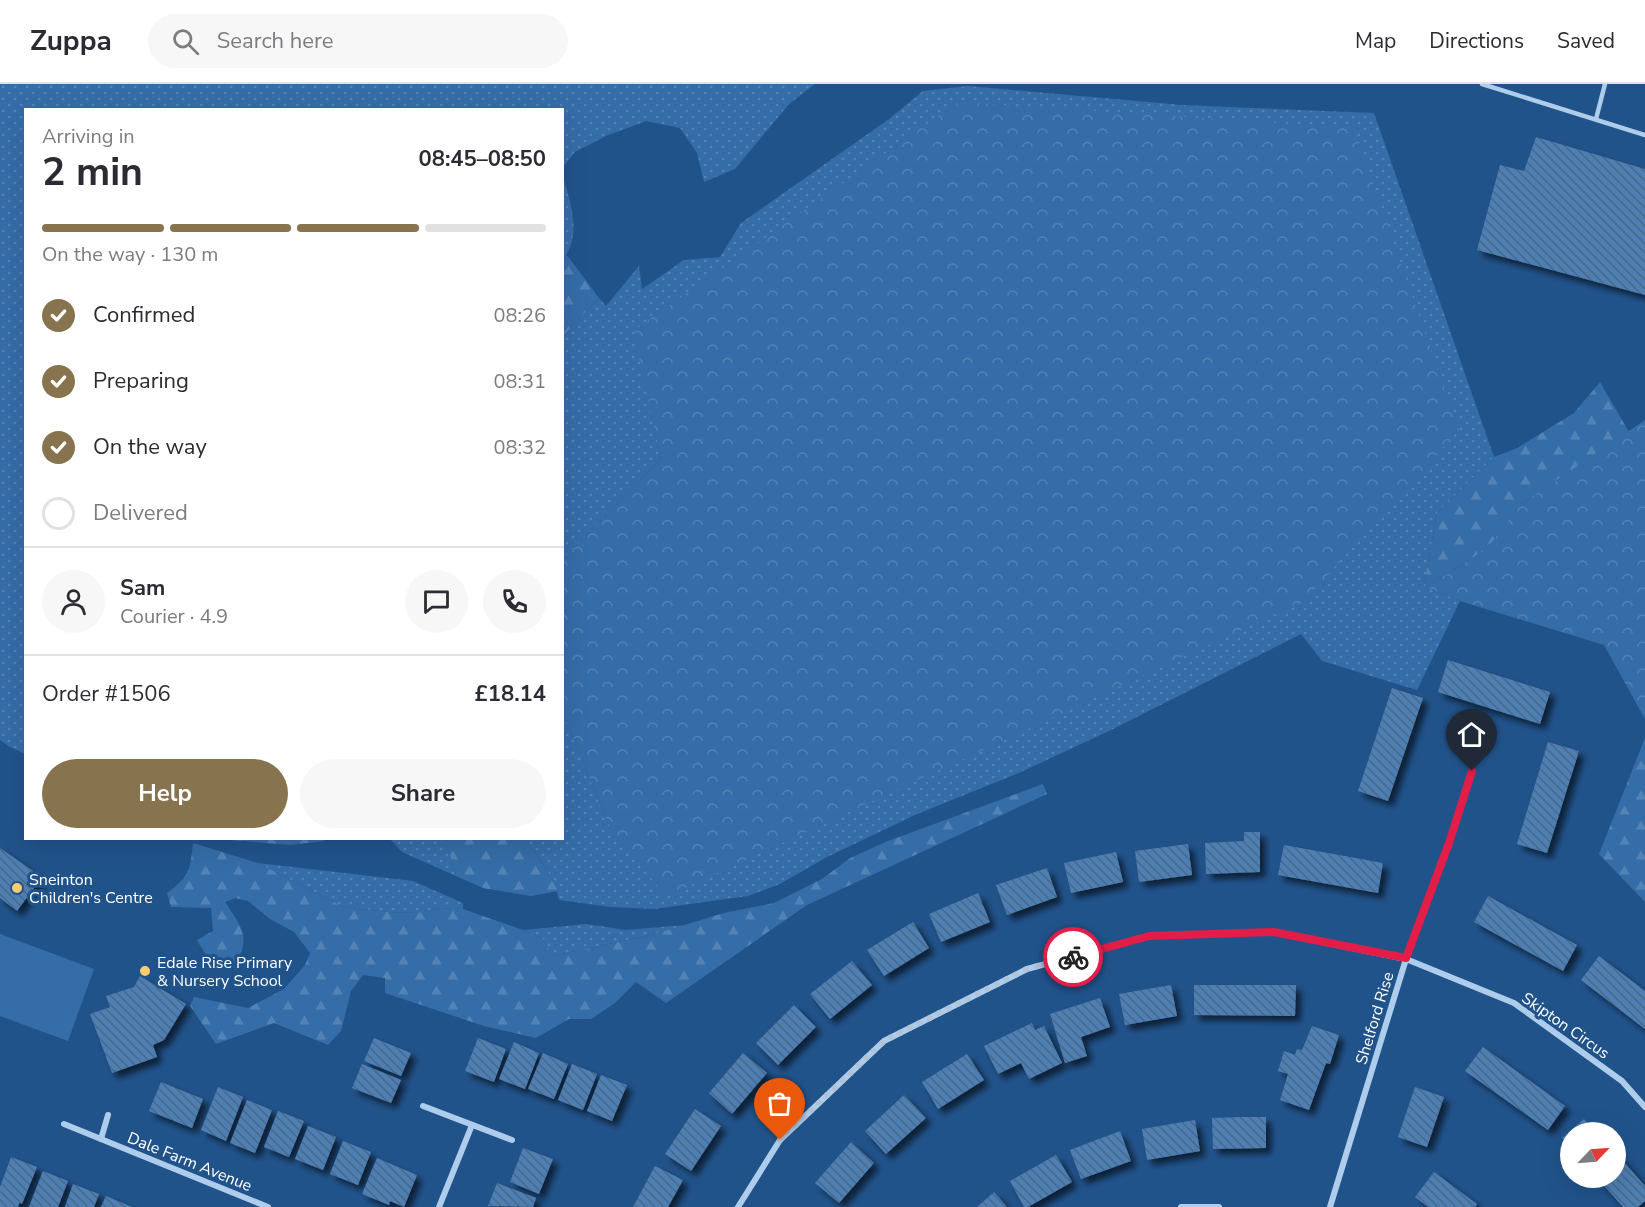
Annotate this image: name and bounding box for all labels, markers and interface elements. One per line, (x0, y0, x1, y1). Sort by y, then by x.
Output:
search box (148, 14, 568, 68)
text: Zuppa (30, 22, 112, 60)
icon: search (169, 25, 202, 58)
text: Search here (217, 26, 333, 56)
text: Map (1355, 27, 1396, 55)
text: Directions (1429, 27, 1524, 55)
text: Saved (1557, 27, 1615, 55)
text: Arriving in (42, 123, 135, 150)
text: 08:45–08:50 (418, 144, 546, 174)
text: 2 min (42, 146, 143, 199)
text: On the way · 130 m (42, 241, 218, 268)
icon: check (42, 299, 75, 332)
text: Confirmed (93, 300, 195, 330)
text: 08:26 (493, 302, 546, 329)
icon: check (42, 365, 75, 398)
text: Preparing (93, 366, 189, 396)
text: 08:31 (493, 368, 546, 395)
icon: check (42, 431, 75, 464)
text: On the way (93, 432, 207, 462)
text: 08:32 (493, 434, 546, 461)
text: Delivered (93, 498, 188, 528)
button: person (42, 570, 105, 633)
button: chat (405, 570, 468, 633)
button: phone (483, 570, 546, 633)
text: Sam (120, 573, 165, 603)
text: Courier · 4.9 (120, 603, 228, 630)
text: Order #1506 (42, 679, 171, 709)
text: £18.14 (475, 679, 546, 709)
pin (1446, 709, 1497, 771)
icon: home (1455, 718, 1488, 751)
button: Help (42, 759, 288, 828)
button: Share (300, 759, 546, 828)
place label: Sneinton Children's Centre (29, 869, 153, 909)
marker: Sneinton Children's Centre (10, 881, 24, 895)
courier (1043, 927, 1103, 987)
icon: bike (1057, 941, 1090, 974)
place label: Edale Rise Primary & Nursery School (157, 952, 293, 992)
marker: Edale Rise Primary & Nursery School (138, 964, 152, 978)
street label: Shelford Rise (1350, 969, 1399, 1067)
street label: Skipton Circus (1517, 987, 1614, 1064)
pin (754, 1078, 805, 1140)
icon: bag (763, 1087, 796, 1120)
north arrow (1560, 1122, 1626, 1188)
map controls (1560, 1122, 1626, 1188)
street label: Dale Farm Avenue (124, 1127, 255, 1197)

